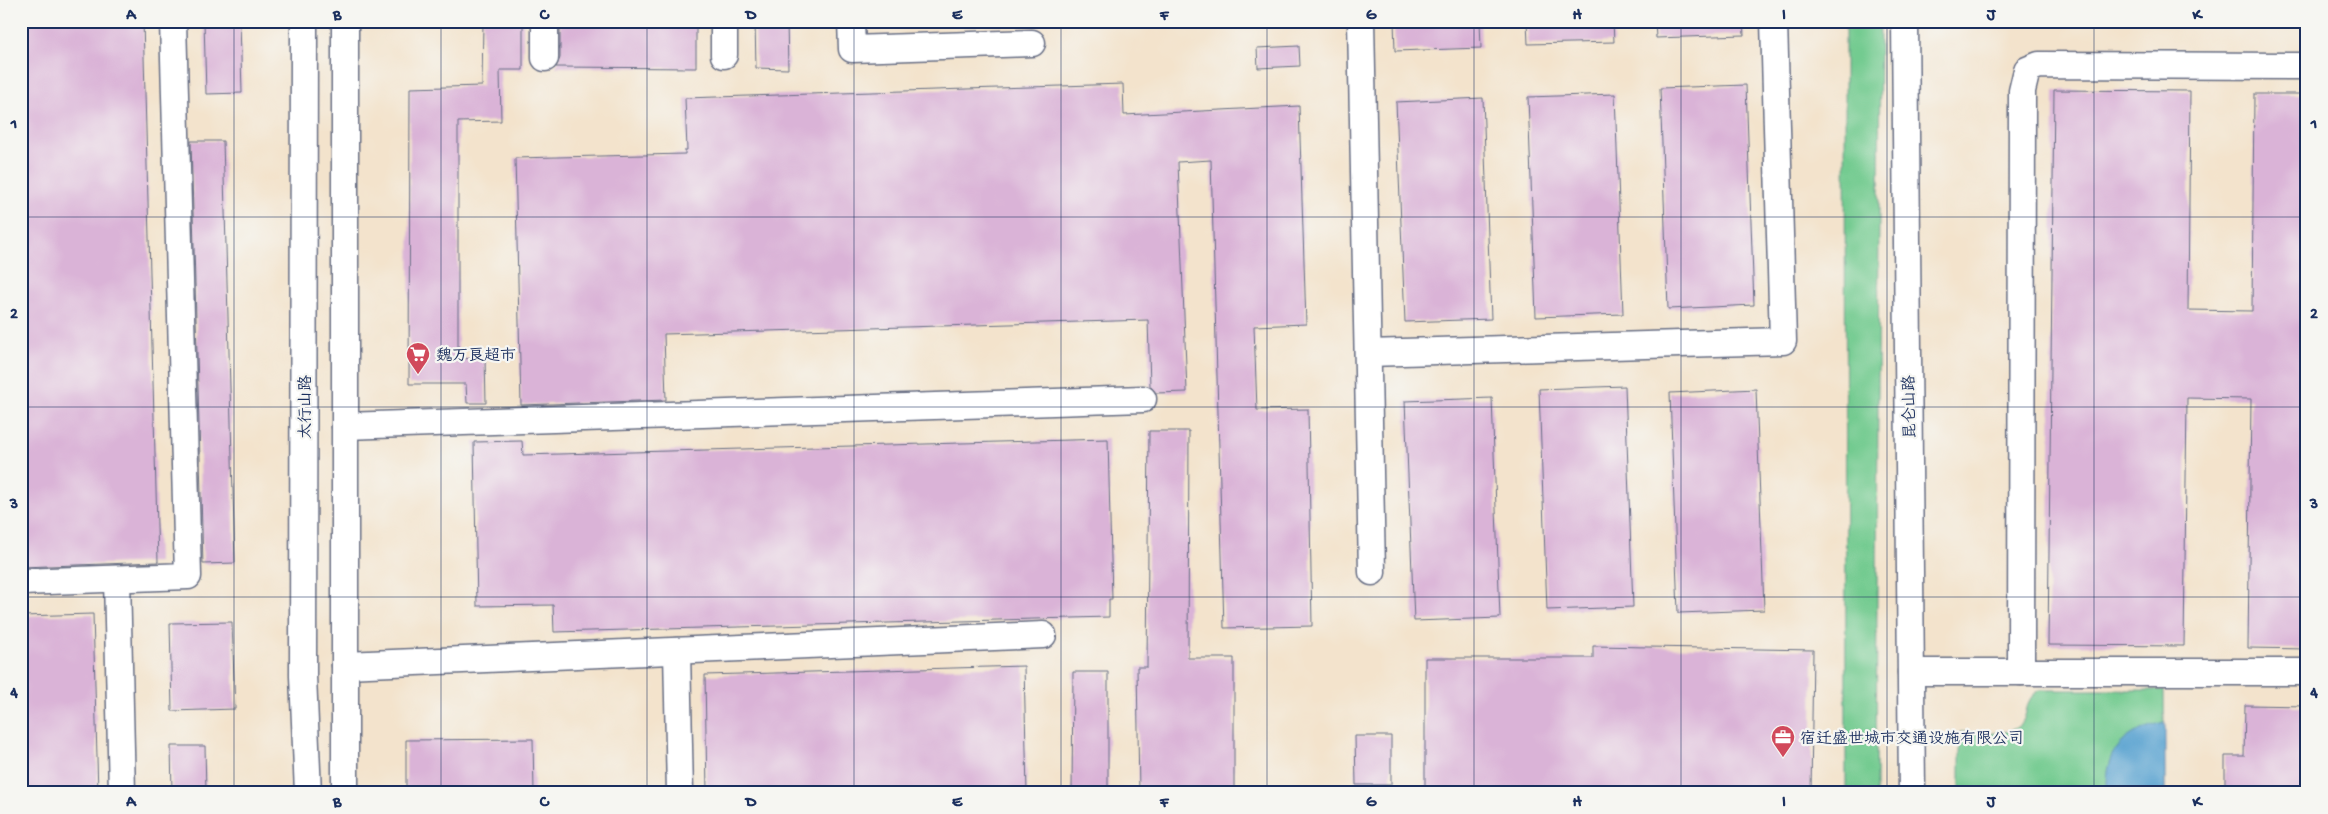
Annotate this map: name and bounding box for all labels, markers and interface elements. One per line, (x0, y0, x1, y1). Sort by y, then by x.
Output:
text: A (125, 7, 137, 26)
text: B (332, 7, 342, 26)
text: C (539, 7, 550, 26)
text: D (744, 7, 757, 26)
text: E (952, 7, 963, 26)
text: F (1159, 7, 1170, 26)
text: G (1366, 7, 1377, 26)
text: H (1572, 7, 1582, 26)
text: I (1782, 7, 1786, 26)
text: J (1986, 7, 1997, 26)
text: K (2192, 7, 2204, 26)
text: 1 (10, 116, 17, 135)
text: 1 (2310, 116, 2317, 135)
text: 2 (10, 306, 18, 325)
text: 2 (2310, 306, 2318, 325)
supermarket icon: 魏万良超市 (405, 341, 431, 375)
place label: 魏万良超市 (436, 347, 516, 367)
street label: 太行山路 (296, 375, 317, 439)
street label: 昆仑山路 (1899, 375, 1922, 439)
text: 3 (9, 496, 18, 515)
text: 3 (2309, 496, 2318, 515)
text: 4 (9, 685, 18, 704)
text: 4 (2309, 685, 2318, 704)
office icon: 宿迁盛世城市交通设施有限公司 (1770, 724, 1796, 758)
place label: 宿迁盛世城市交通设施有限公司 (1800, 729, 2024, 750)
text: A (125, 794, 137, 813)
text: B (332, 794, 342, 813)
text: C (539, 794, 550, 813)
text: D (744, 794, 757, 813)
text: E (952, 794, 963, 813)
text: F (1159, 794, 1170, 813)
text: G (1366, 794, 1377, 813)
text: H (1572, 794, 1582, 813)
text: I (1782, 794, 1786, 813)
text: J (1986, 794, 1997, 813)
text: K (2192, 794, 2204, 813)

